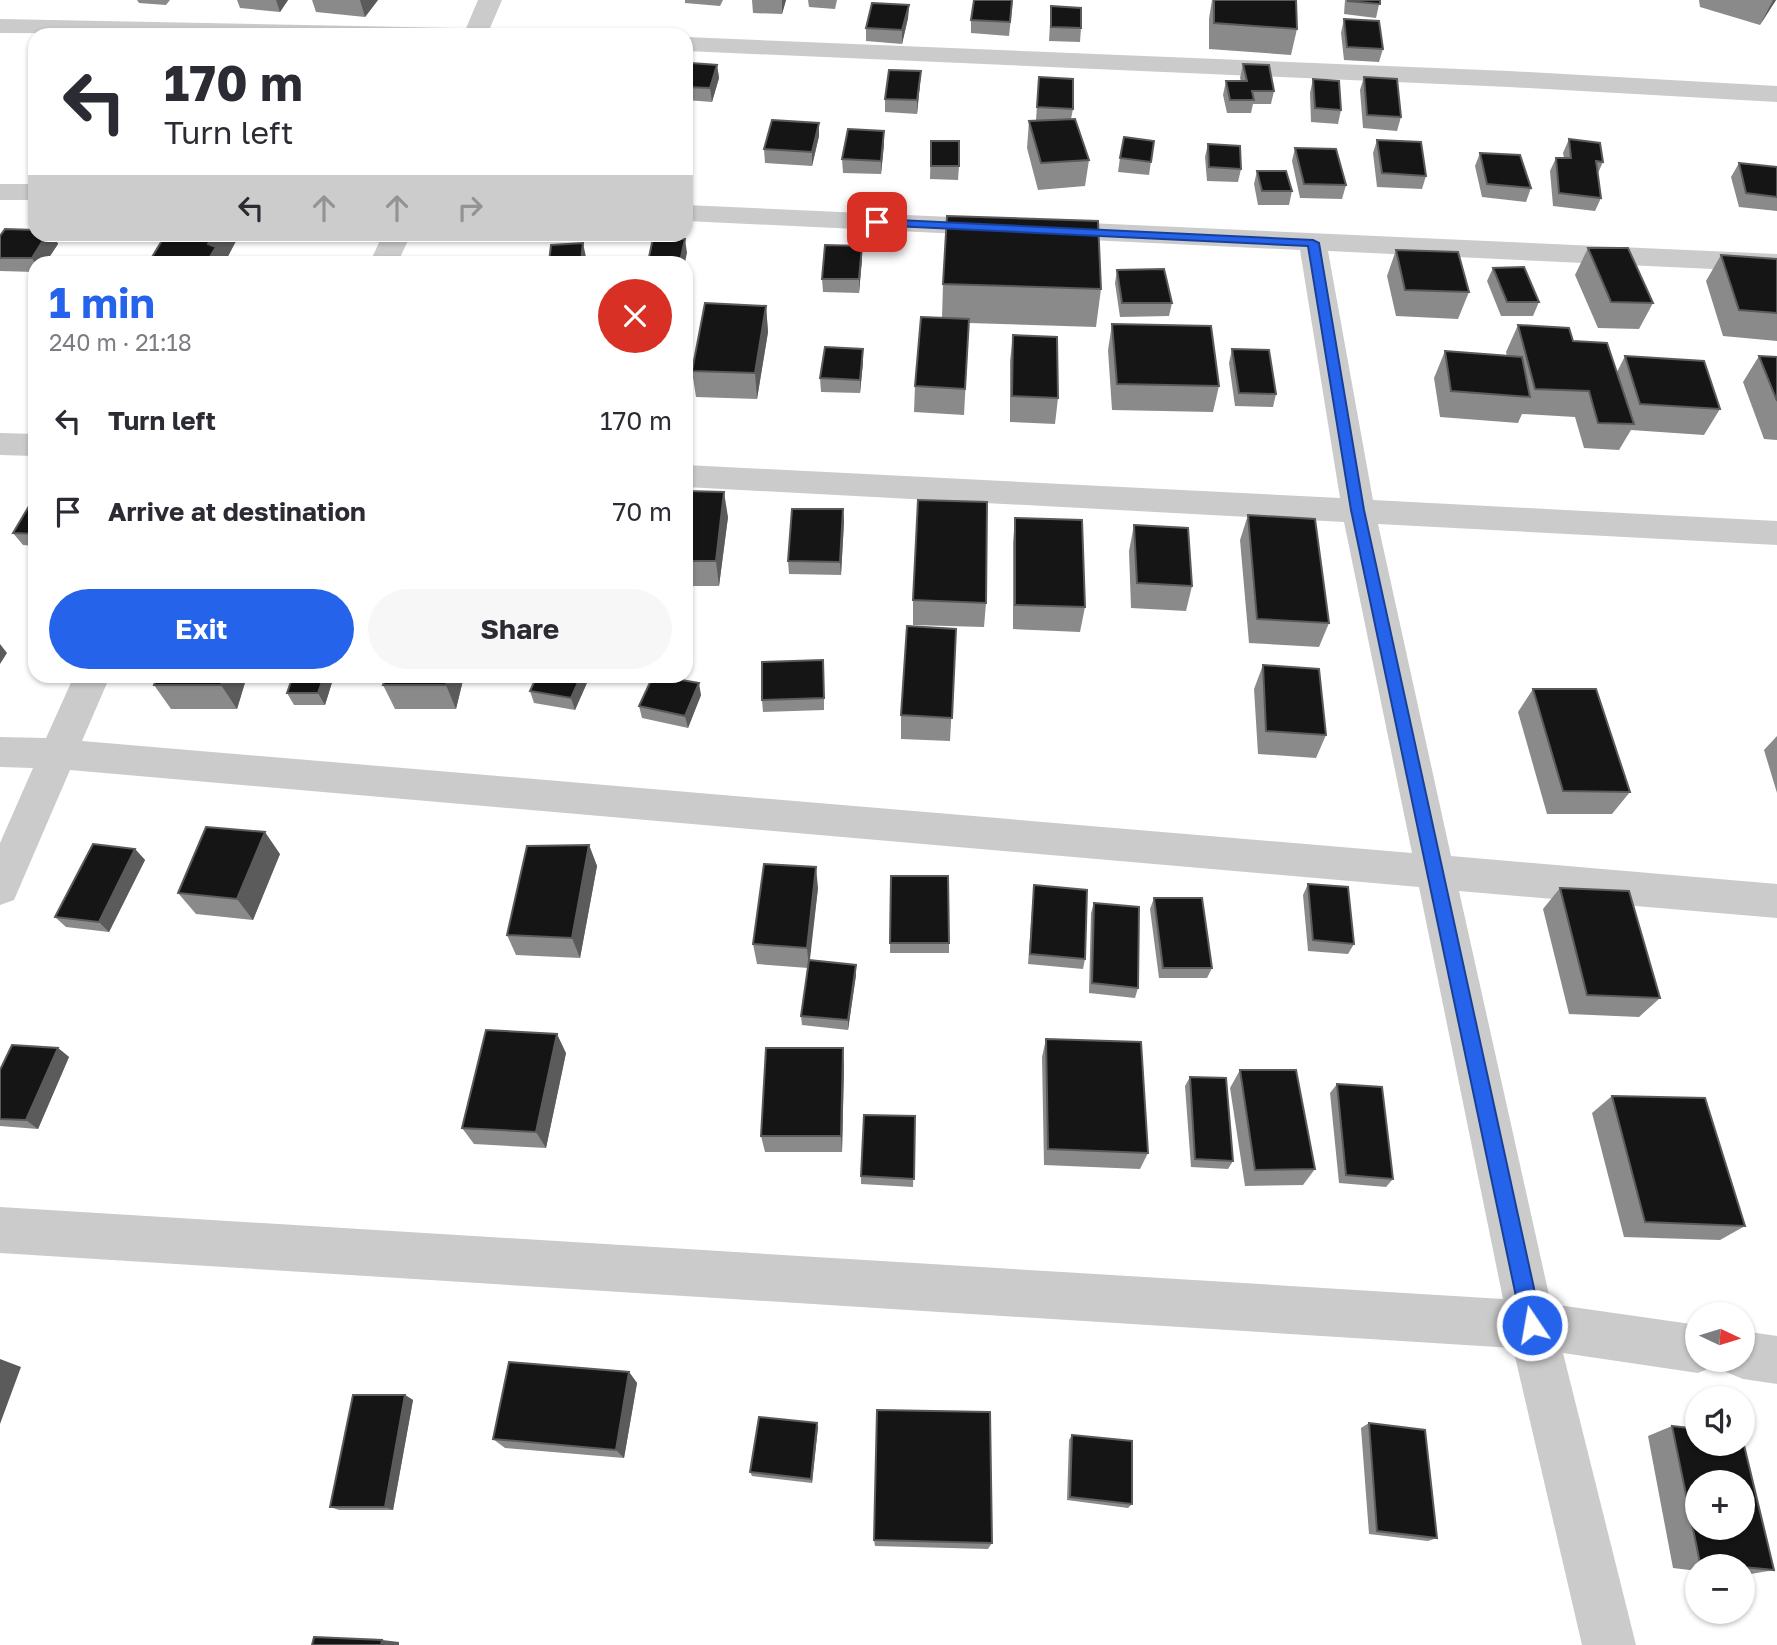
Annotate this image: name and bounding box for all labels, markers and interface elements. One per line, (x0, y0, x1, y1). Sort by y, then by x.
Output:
text: 170 m (164, 53, 303, 112)
icon: left (49, 56, 140, 147)
text: Turn left (164, 113, 293, 151)
icon: left (232, 189, 270, 227)
icon: ahead (305, 189, 343, 227)
icon: ahead (378, 189, 416, 227)
icon: right (451, 189, 489, 227)
pin (847, 192, 907, 252)
icon: arrive (858, 203, 896, 241)
text: 1 min (49, 277, 155, 327)
button: close (598, 279, 672, 353)
text: 240 m · 21:18 (49, 328, 192, 356)
icon: left (49, 402, 87, 440)
text: Turn left (108, 405, 216, 436)
text: 170 m (600, 405, 672, 436)
icon: arrive (49, 493, 87, 531)
text: Arrive at destination (108, 496, 366, 527)
text: 70 m (613, 496, 672, 527)
button: Exit (49, 589, 354, 669)
button: Share (368, 589, 672, 669)
position arrow (1495, 1288, 1569, 1362)
north arrow (1685, 1302, 1755, 1372)
map controls (1685, 1302, 1755, 1624)
button: sound (1685, 1386, 1755, 1456)
button: + (1685, 1470, 1755, 1540)
button: − (1685, 1554, 1755, 1624)

